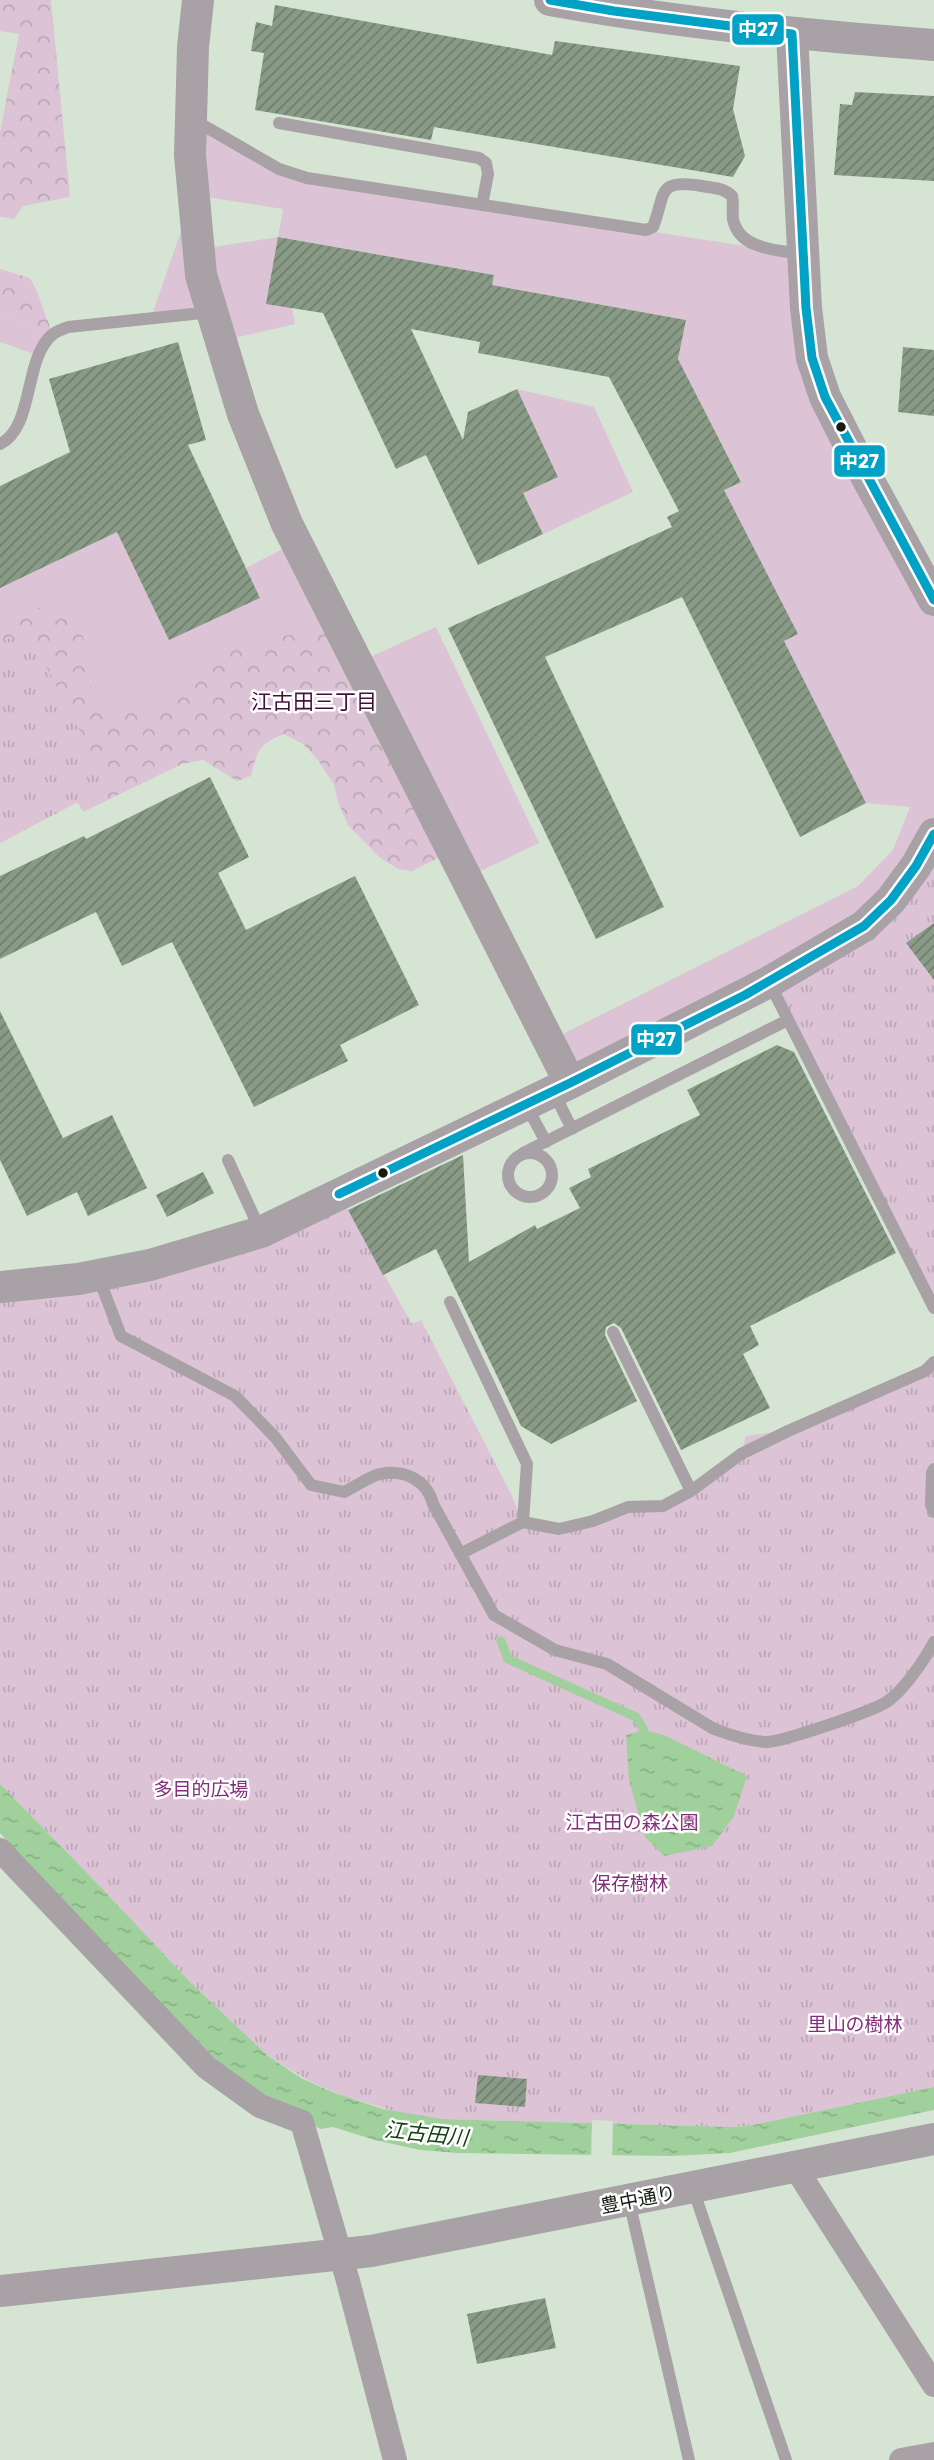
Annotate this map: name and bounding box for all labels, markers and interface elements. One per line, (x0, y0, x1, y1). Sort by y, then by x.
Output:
line badge: 中27 (731, 13, 785, 46)
text: 中27 (738, 16, 778, 43)
unlabelled marker (834, 420, 848, 434)
line badge: 中27 (833, 444, 886, 478)
text: 中27 (839, 448, 879, 475)
district label: 江古田三丁目 (251, 687, 377, 716)
line badge: 中27 (630, 1023, 683, 1056)
text: 中27 (636, 1026, 676, 1053)
unlabelled marker (376, 1166, 390, 1180)
park label: 多目的広場 (153, 1776, 249, 1803)
park label: 江古田の森公園 (565, 1809, 699, 1836)
park label: 保存樹林 (592, 1870, 668, 1897)
park label: 里山の樹林 (807, 2011, 903, 2038)
water label: 江古田川 (383, 2115, 471, 2153)
street label: 豊中通り (598, 2179, 678, 2220)

